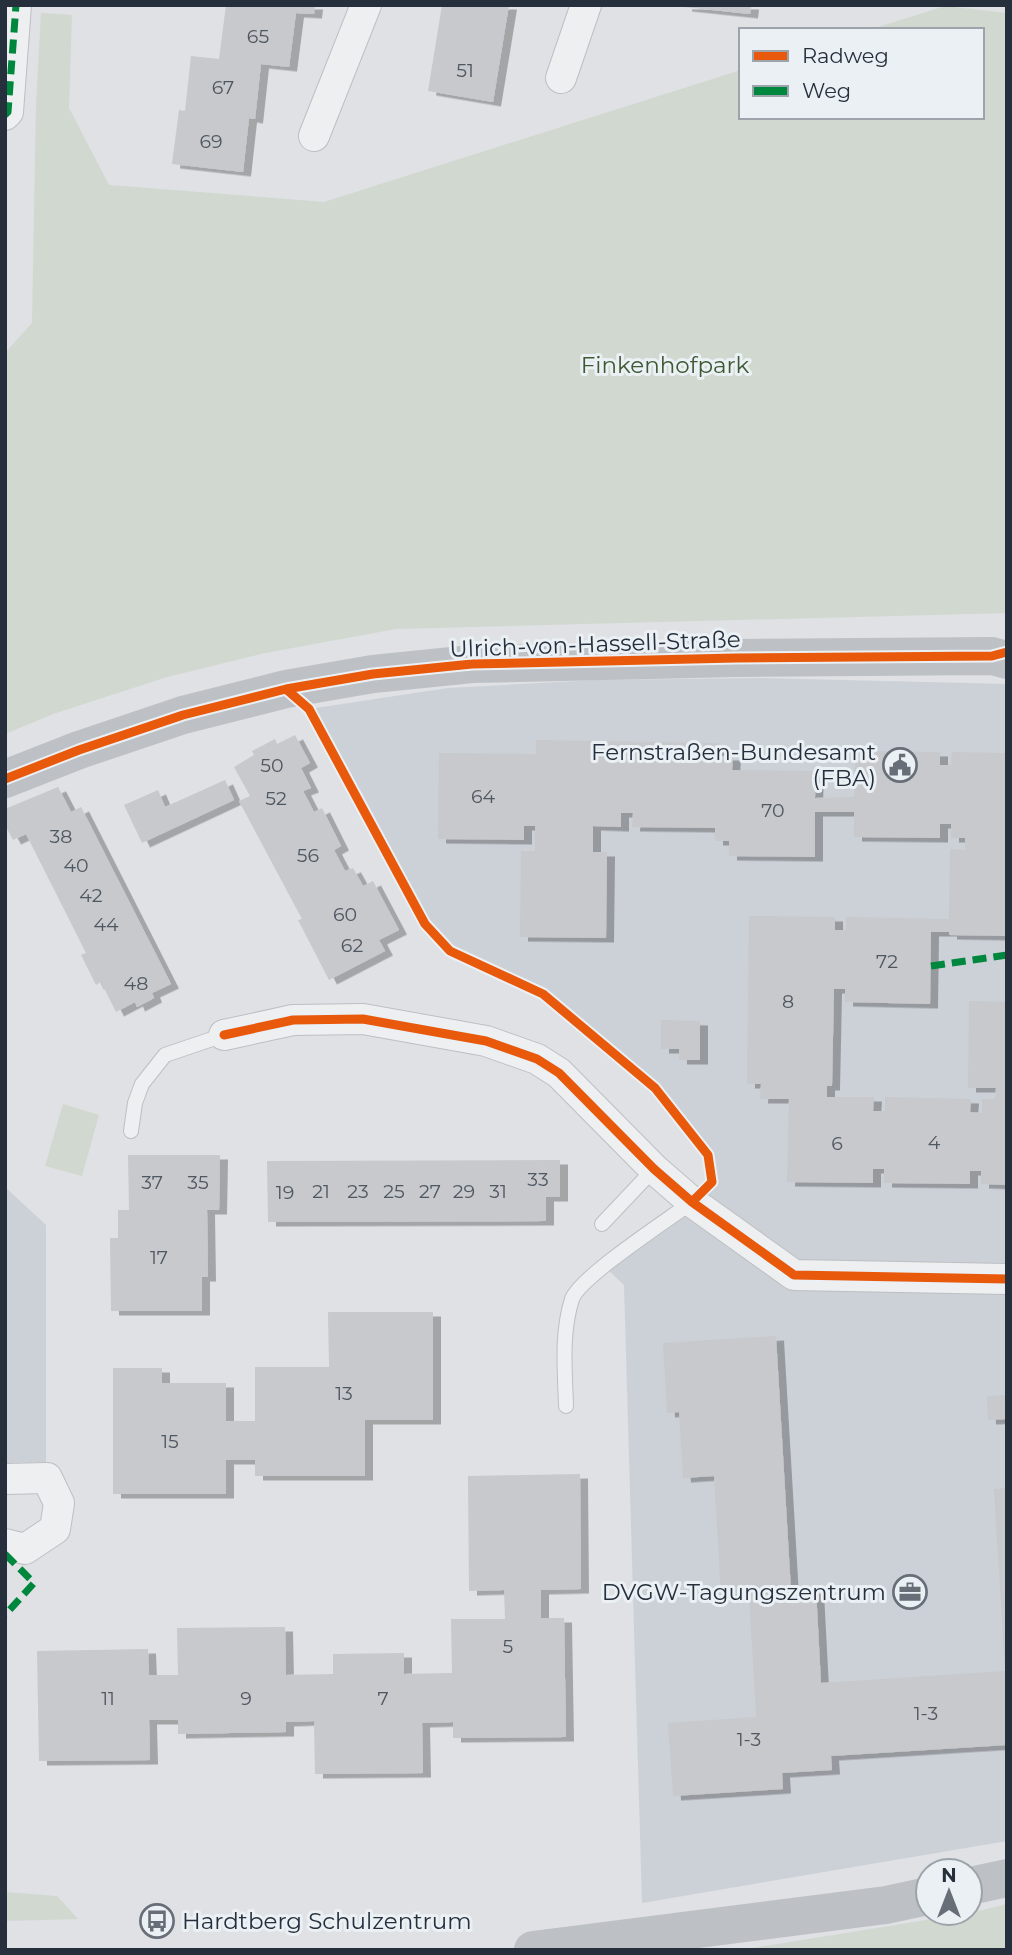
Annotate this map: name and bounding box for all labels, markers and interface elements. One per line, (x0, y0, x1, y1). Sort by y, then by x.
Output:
house number: 65 (247, 25, 269, 48)
legend (739, 28, 984, 119)
text: Radweg (802, 43, 889, 68)
house number: 51 (456, 59, 474, 82)
house number: 67 (212, 76, 234, 99)
text: Weg (802, 78, 851, 103)
house number: 69 (199, 130, 223, 153)
park label: Finkenhofpark (581, 351, 750, 379)
street label: Ulrich-von-Hassell-Straße (449, 625, 741, 663)
place label: Fernstraßen-Bundesamt (FBA) (591, 738, 876, 792)
public building icon: Fernstraßen-Bundesamt (FBA) (881, 746, 919, 784)
house number: 50 (260, 754, 284, 777)
house number: 64 (471, 785, 496, 808)
house number: 52 (265, 787, 287, 810)
house number: 70 (761, 799, 785, 822)
house number: 38 (50, 825, 72, 848)
house number: 56 (297, 844, 319, 867)
house number: 40 (63, 854, 89, 877)
house number: 42 (79, 884, 103, 907)
house number: 60 (333, 903, 357, 926)
house number: 44 (93, 913, 119, 936)
house number: 62 (341, 934, 363, 957)
house number: 72 (876, 950, 898, 973)
house number: 48 (124, 972, 148, 995)
house number: 8 (782, 990, 794, 1013)
house number: 4 (928, 1131, 941, 1154)
house number: 6 (831, 1132, 843, 1155)
house number: 33 (527, 1168, 549, 1191)
house number: 37 (141, 1171, 163, 1194)
house number: 35 (187, 1171, 209, 1194)
house number: 21 (312, 1180, 330, 1203)
house number: 23 (347, 1180, 369, 1203)
house number: 25 (383, 1180, 405, 1203)
house number: 27 (419, 1180, 441, 1203)
house number: 29 (453, 1180, 475, 1203)
house number: 31 (489, 1180, 507, 1203)
house number: 19 (276, 1181, 294, 1204)
house number: 17 (150, 1246, 168, 1269)
house number: 13 (335, 1382, 353, 1405)
house number: 15 (161, 1430, 179, 1453)
office icon: DVGW-Tagungszentrum (891, 1573, 929, 1611)
place label: DVGW-Tagungszentrum (602, 1578, 886, 1606)
house number: 5 (503, 1635, 514, 1658)
house number: 11 (101, 1687, 115, 1710)
house number: 9 (240, 1687, 252, 1710)
house number: 7 (377, 1687, 389, 1710)
house number: 1-3 (914, 1702, 938, 1725)
house number: 1-3 (737, 1728, 761, 1751)
north arrow (914, 1857, 984, 1927)
text: N (941, 1864, 957, 1887)
bus stop icon: Hardtberg Schulzentrum (138, 1902, 176, 1940)
place label: Hardtberg Schulzentrum (182, 1907, 472, 1935)

